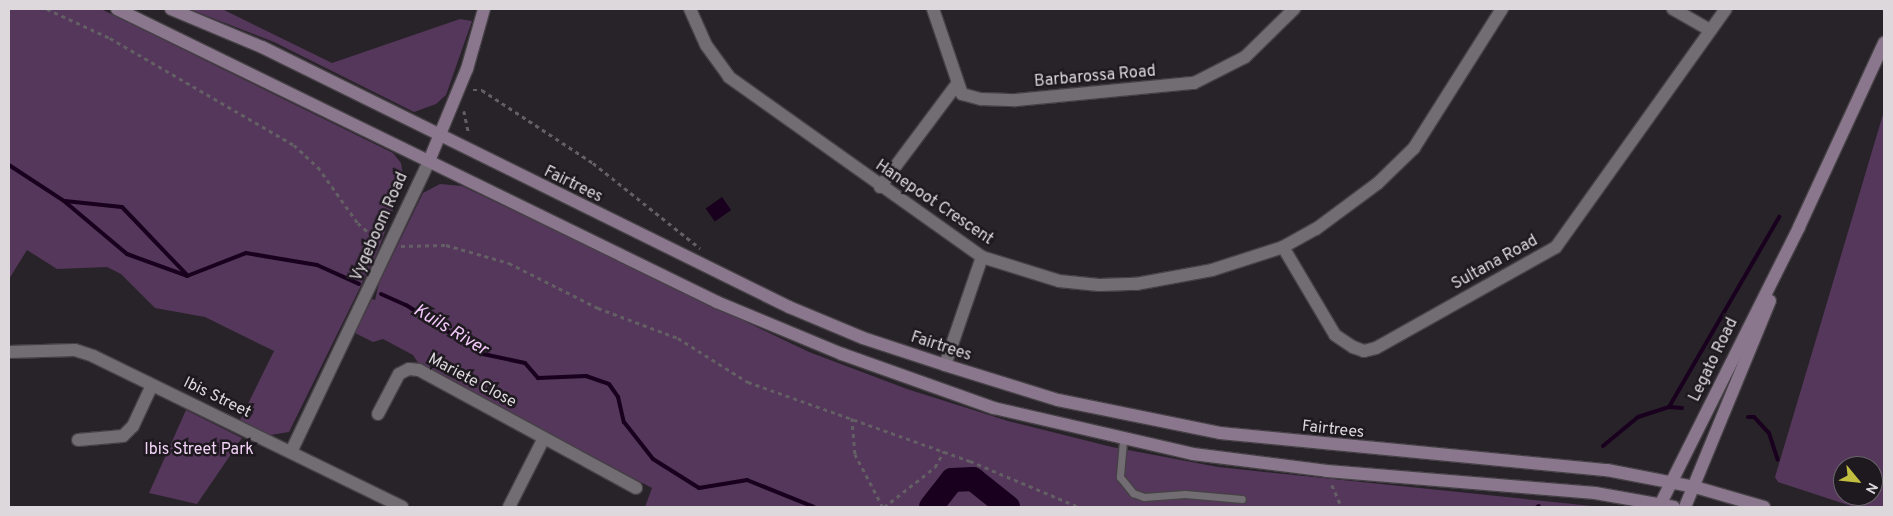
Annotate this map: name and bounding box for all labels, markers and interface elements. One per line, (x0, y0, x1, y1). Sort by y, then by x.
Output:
street label: Barbarossa Road (1033, 62, 1157, 92)
street label: Hanepoot Crescent (871, 156, 997, 250)
street label: Fairtrees (541, 163, 605, 207)
street label: Vygeboom Road (347, 169, 413, 285)
street label: Sultana Road (1449, 231, 1541, 295)
water label: Kuils River (409, 300, 491, 362)
street label: Legato Road (1685, 315, 1743, 405)
street label: Fairtrees (908, 328, 974, 366)
street label: Mariete Close (425, 350, 519, 412)
street label: Ibis Street (180, 373, 254, 423)
street label: Fairtrees (1301, 417, 1365, 443)
park label: Ibis Street Park (144, 440, 254, 460)
north arrow (1833, 456, 1883, 506)
text: N (1861, 479, 1881, 496)

